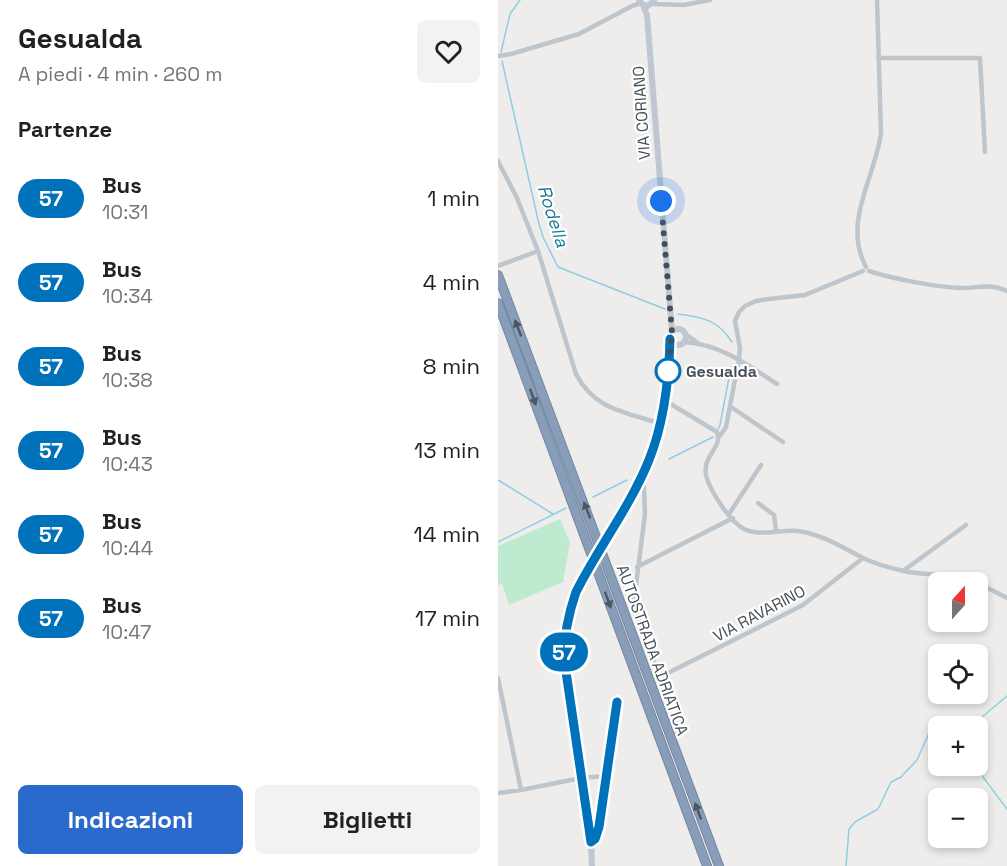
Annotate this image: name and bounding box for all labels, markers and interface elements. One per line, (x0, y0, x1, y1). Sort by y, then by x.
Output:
text: Gesualda (18, 20, 142, 56)
button: heart (417, 20, 480, 83)
text: A piedi · 4 min · 260 m (18, 61, 222, 87)
street label: VIA CORIANO (628, 65, 655, 161)
text: Partenze (18, 115, 112, 143)
text: Bus (102, 171, 142, 199)
water label: Rodella (533, 182, 574, 250)
text: 1 min (427, 184, 480, 212)
text: 57 (39, 185, 63, 212)
your location (646, 186, 676, 216)
text: 10:31 (102, 199, 148, 225)
text: Bus (102, 255, 142, 283)
text: 4 min (423, 268, 480, 296)
text: 57 (39, 269, 63, 296)
text: 10:34 (102, 283, 153, 309)
one-way arrow (512, 319, 522, 337)
text: Bus (102, 339, 142, 367)
text: 8 min (423, 352, 480, 380)
text: 57 (39, 353, 63, 380)
marker: Gesualda (655, 358, 681, 384)
place label: Gesualda (686, 361, 757, 382)
text: 10:38 (102, 367, 153, 393)
one-way arrow (529, 388, 538, 406)
text: Bus (102, 423, 142, 451)
text: 13 min (414, 436, 480, 464)
text: 57 (39, 437, 63, 464)
text: 10:43 (102, 451, 153, 477)
one-way arrow (581, 501, 591, 519)
text: Bus (102, 507, 142, 535)
text: 14 min (414, 520, 480, 548)
text: 57 (39, 521, 63, 548)
text: 10:44 (102, 535, 153, 561)
street label: AUTOSTRADA ADRIATICA (612, 562, 693, 739)
north arrow (928, 572, 988, 632)
map controls (928, 572, 988, 848)
street label: VIA RAVARINO (709, 580, 809, 647)
text: Bus (102, 591, 142, 619)
one-way arrow (604, 591, 613, 609)
text: 17 min (415, 604, 480, 632)
text: 57 (39, 605, 63, 632)
text: 10:47 (102, 619, 151, 645)
line badge: 57 (537, 632, 591, 672)
text: 57 (552, 639, 576, 666)
button: locate (928, 644, 988, 704)
button: + (928, 716, 988, 776)
button: Indicazioni (18, 785, 243, 854)
button: Biglietti (255, 785, 480, 854)
button: − (928, 788, 988, 848)
one-way arrow (693, 802, 703, 820)

